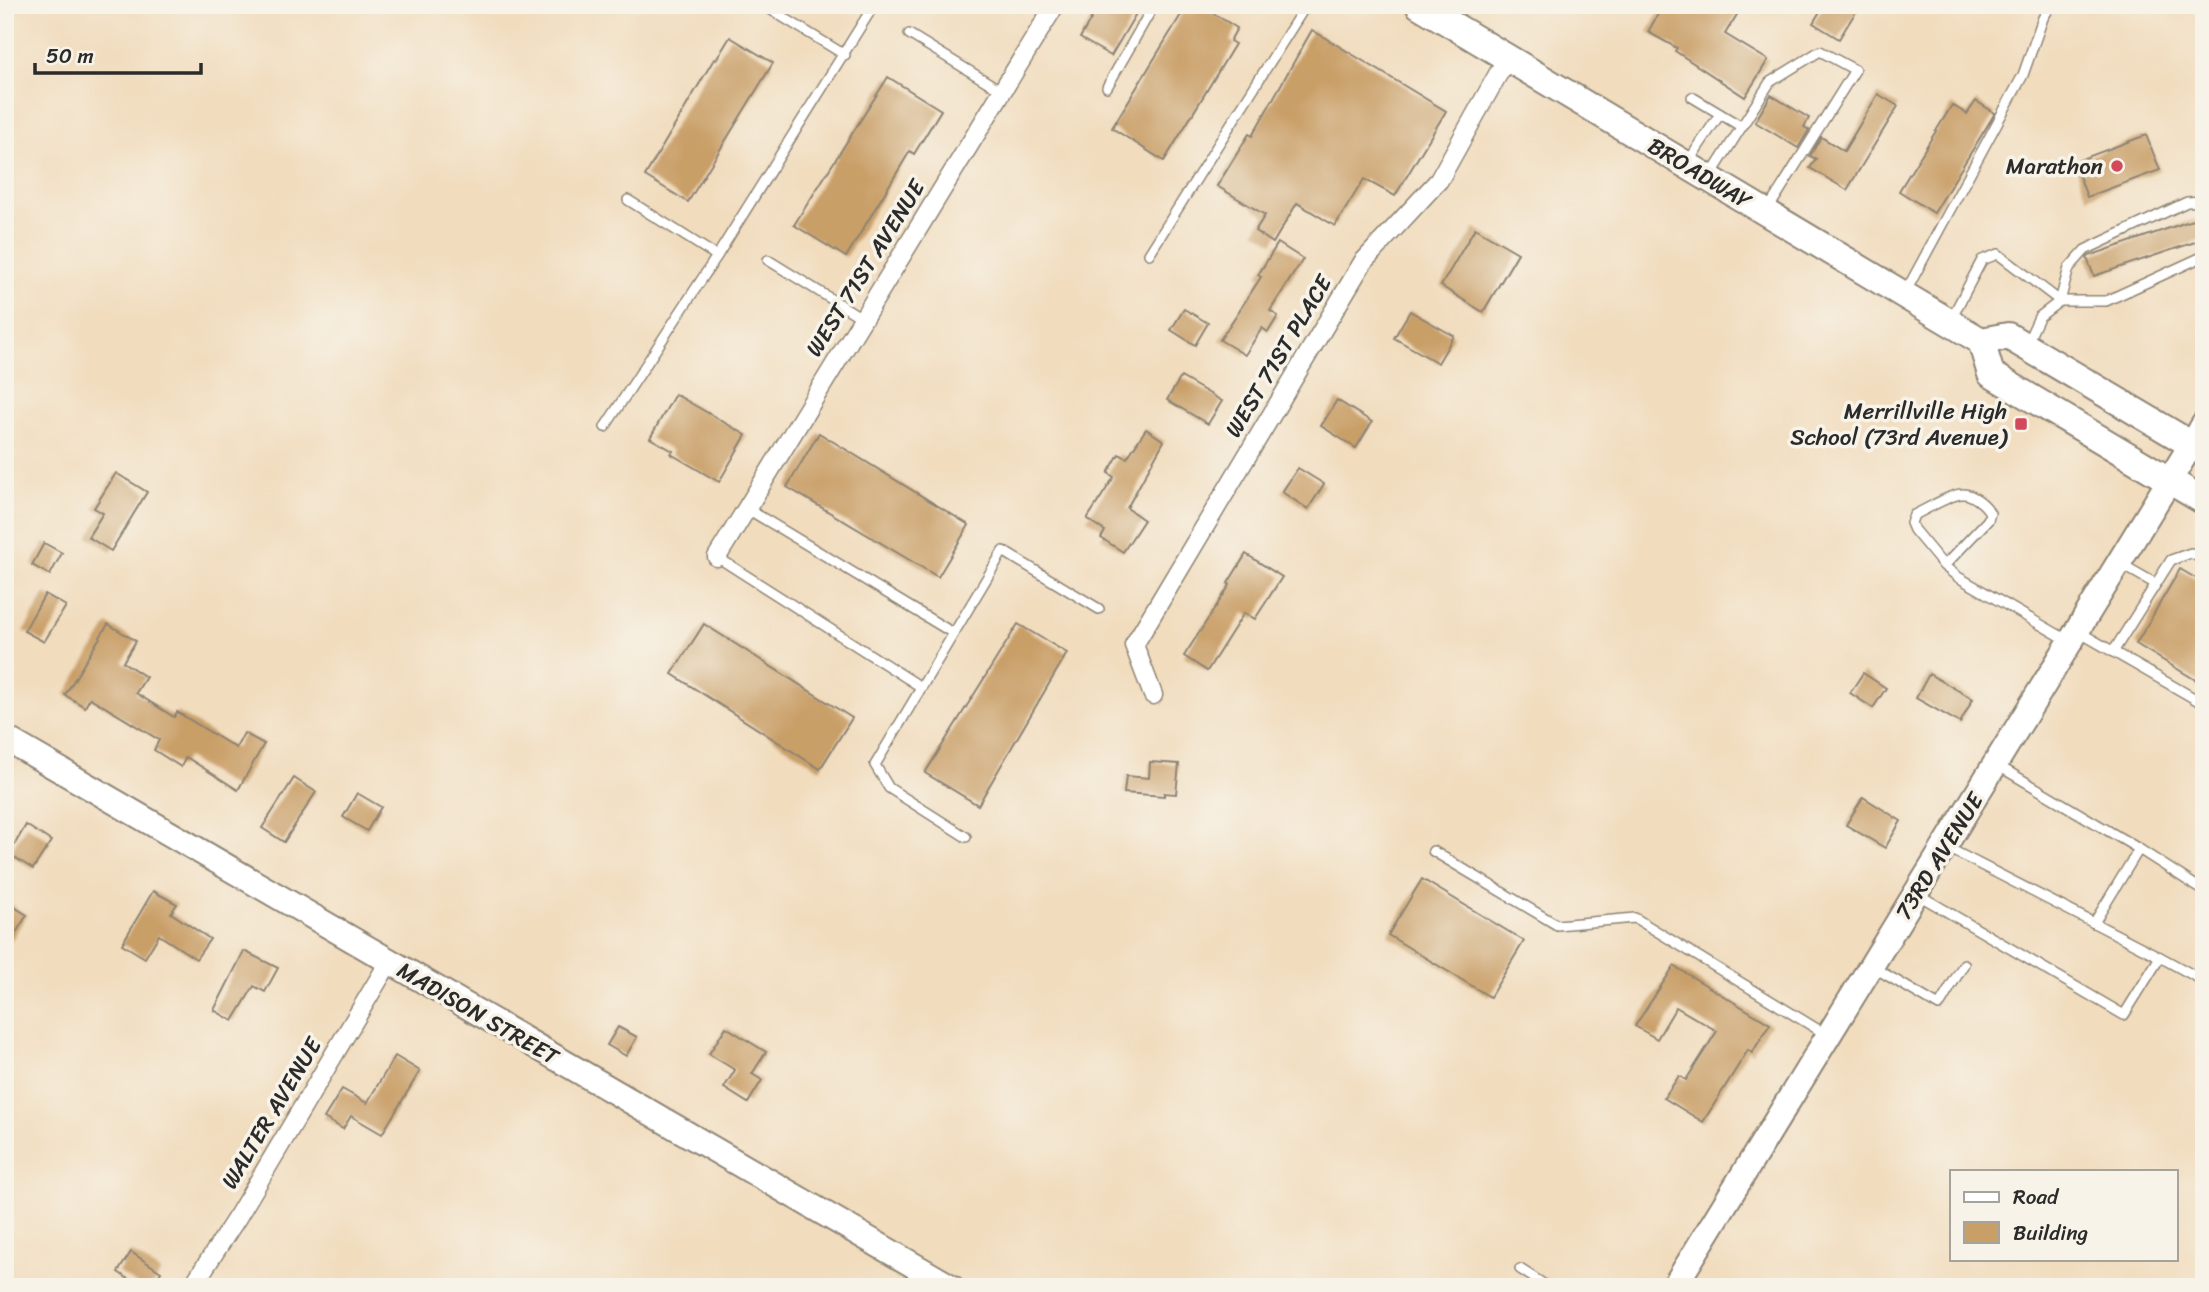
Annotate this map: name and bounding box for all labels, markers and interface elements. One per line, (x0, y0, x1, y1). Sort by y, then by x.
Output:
scale bar (35, 32, 201, 76)
text: 50 m (46, 37, 94, 75)
street label: BROADWAY (1640, 126, 1761, 221)
place label: Marathon (2006, 146, 2103, 187)
marker: Marathon (2109, 158, 2125, 174)
street label: WEST 71ST AVENUE (794, 170, 937, 365)
street label: WEST 71ST PLACE (1213, 266, 1344, 446)
place label: Merrillville High School (73rd Avenue) (1790, 391, 2009, 458)
marker: Merrillville High School (73rd Avenue) (2013, 416, 2029, 432)
street label: 73RD AVENUE (1884, 783, 1996, 928)
street label: MADISON STREET (389, 950, 568, 1077)
street label: WALTER AVENUE (210, 1028, 334, 1197)
legend (1950, 1170, 2178, 1260)
text: Road (2013, 1178, 2060, 1216)
text: Building (2013, 1214, 2089, 1252)

